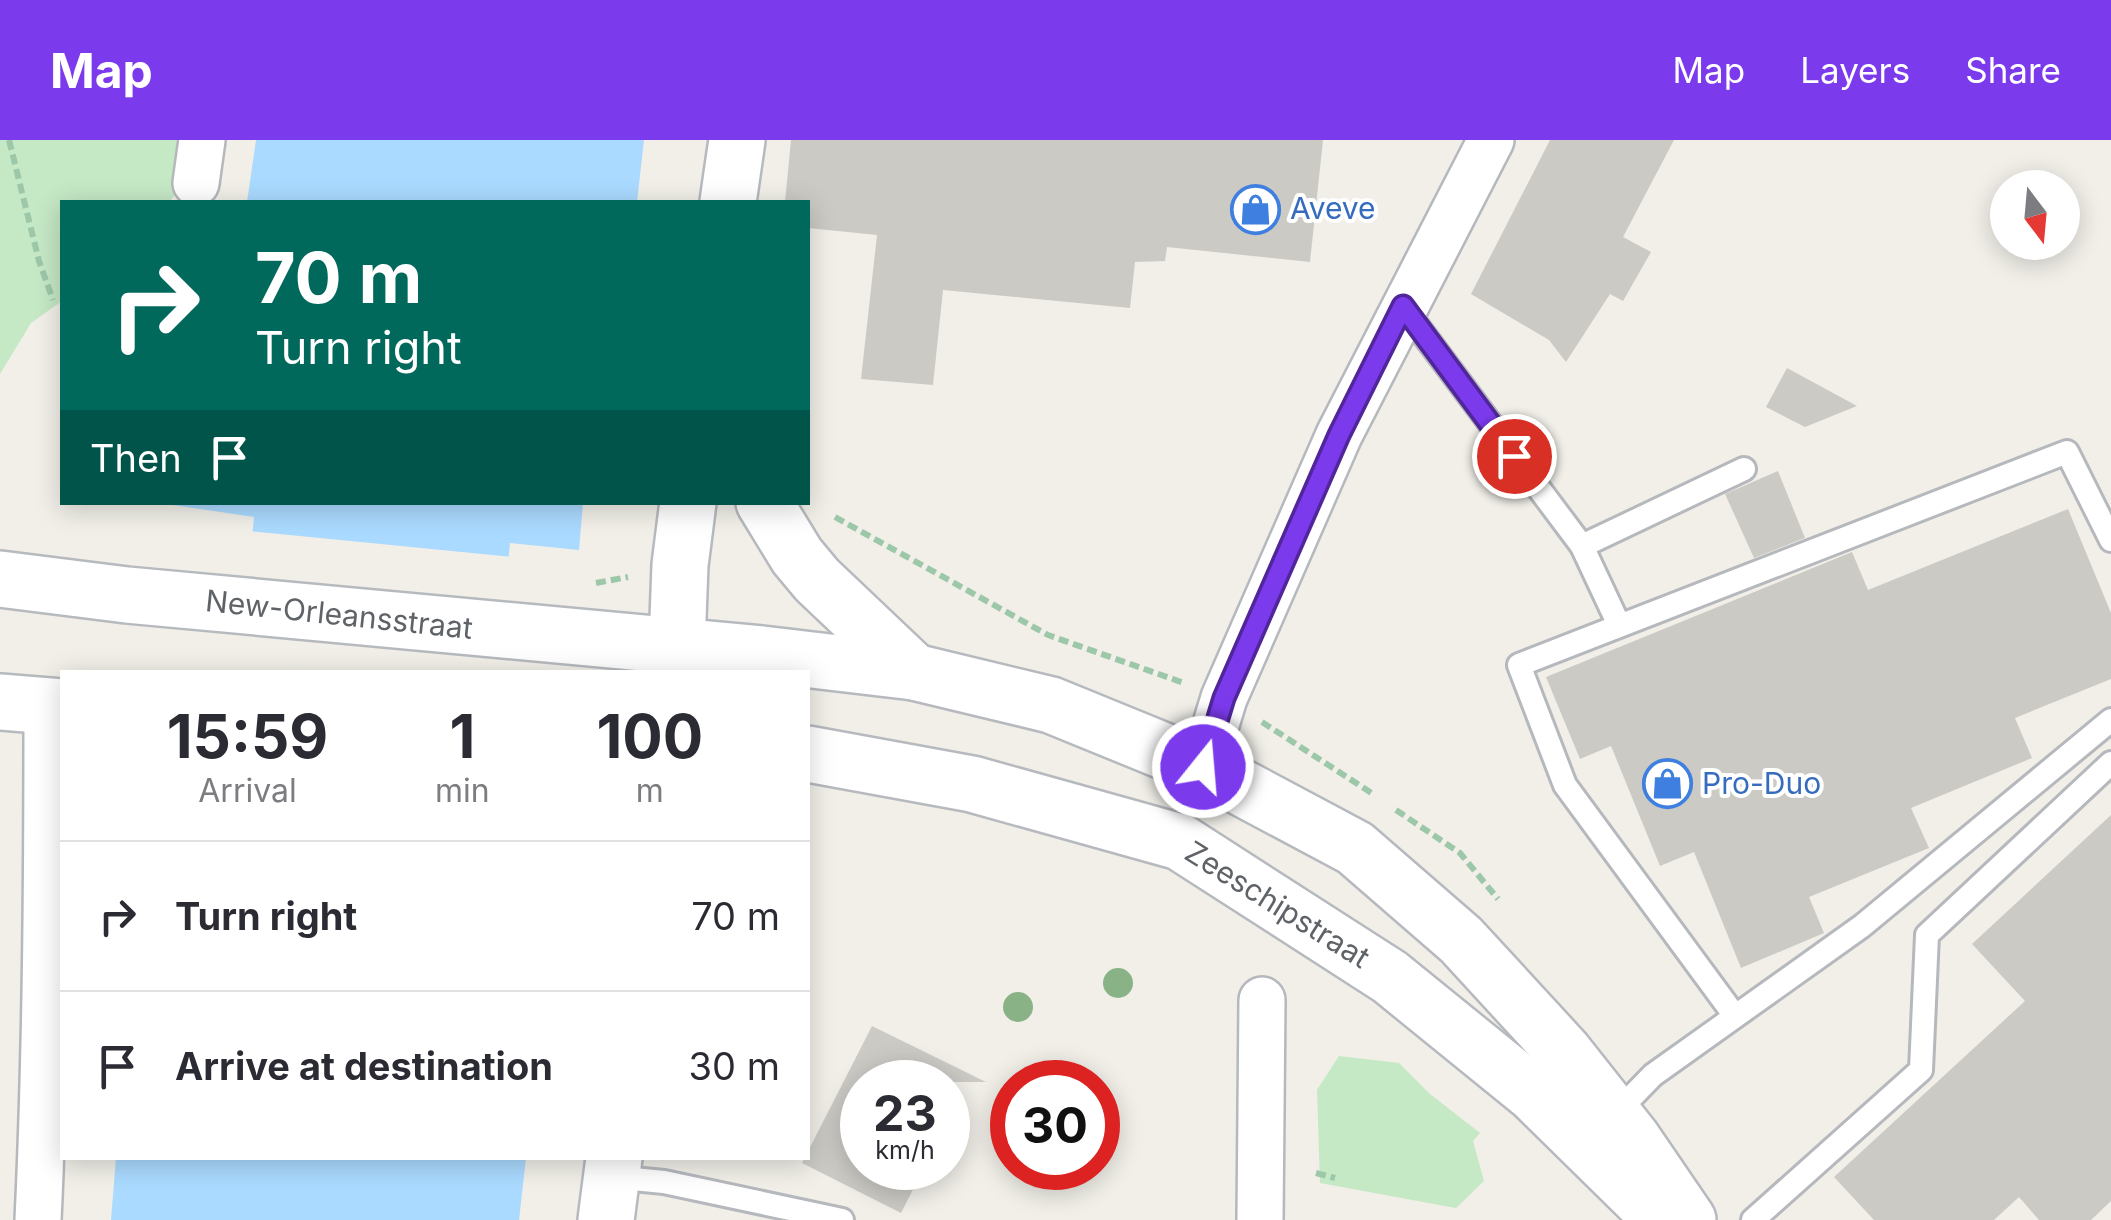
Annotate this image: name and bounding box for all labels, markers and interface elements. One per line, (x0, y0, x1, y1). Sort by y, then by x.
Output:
text: Map (50, 41, 153, 100)
text: Map (1673, 49, 1745, 91)
text: Layers (1800, 49, 1910, 91)
text: Share (1965, 49, 2061, 91)
north arrow (1990, 170, 2080, 260)
map controls (1990, 170, 2080, 260)
shop icon: Aveve (1229, 183, 1281, 235)
place label: Aveve (1290, 190, 1376, 226)
text: 70 m (255, 235, 422, 320)
icon: right (90, 240, 220, 370)
text: Turn right (255, 320, 462, 375)
pin (1472, 414, 1557, 499)
icon: arrive (1487, 429, 1542, 484)
icon: arrive (202, 430, 257, 485)
text: Then (90, 435, 182, 481)
street label: New-Orleansstraat (204, 582, 475, 646)
text: 15:59 (167, 700, 328, 772)
text: 1 (449, 700, 475, 772)
text: 100 (596, 700, 703, 772)
position arrow (1151, 715, 1255, 819)
shop icon: Pro-Duo (1641, 758, 1693, 810)
place label: Pro-Duo (1702, 765, 1821, 801)
text: Arrival (198, 771, 297, 810)
text: min (435, 771, 490, 810)
text: m (636, 771, 664, 810)
street label: Zeeschipstraat (1179, 833, 1377, 975)
icon: right (90, 889, 145, 944)
text: Turn right (175, 893, 357, 939)
text: 70 m (691, 893, 780, 939)
icon: arrive (90, 1039, 145, 1094)
text: Arrive at destination (175, 1043, 553, 1089)
text: 30 m (689, 1043, 780, 1089)
speed limit sign: 30 (990, 1060, 1120, 1190)
text: 23 (873, 1083, 937, 1143)
text: km/h (875, 1135, 935, 1165)

